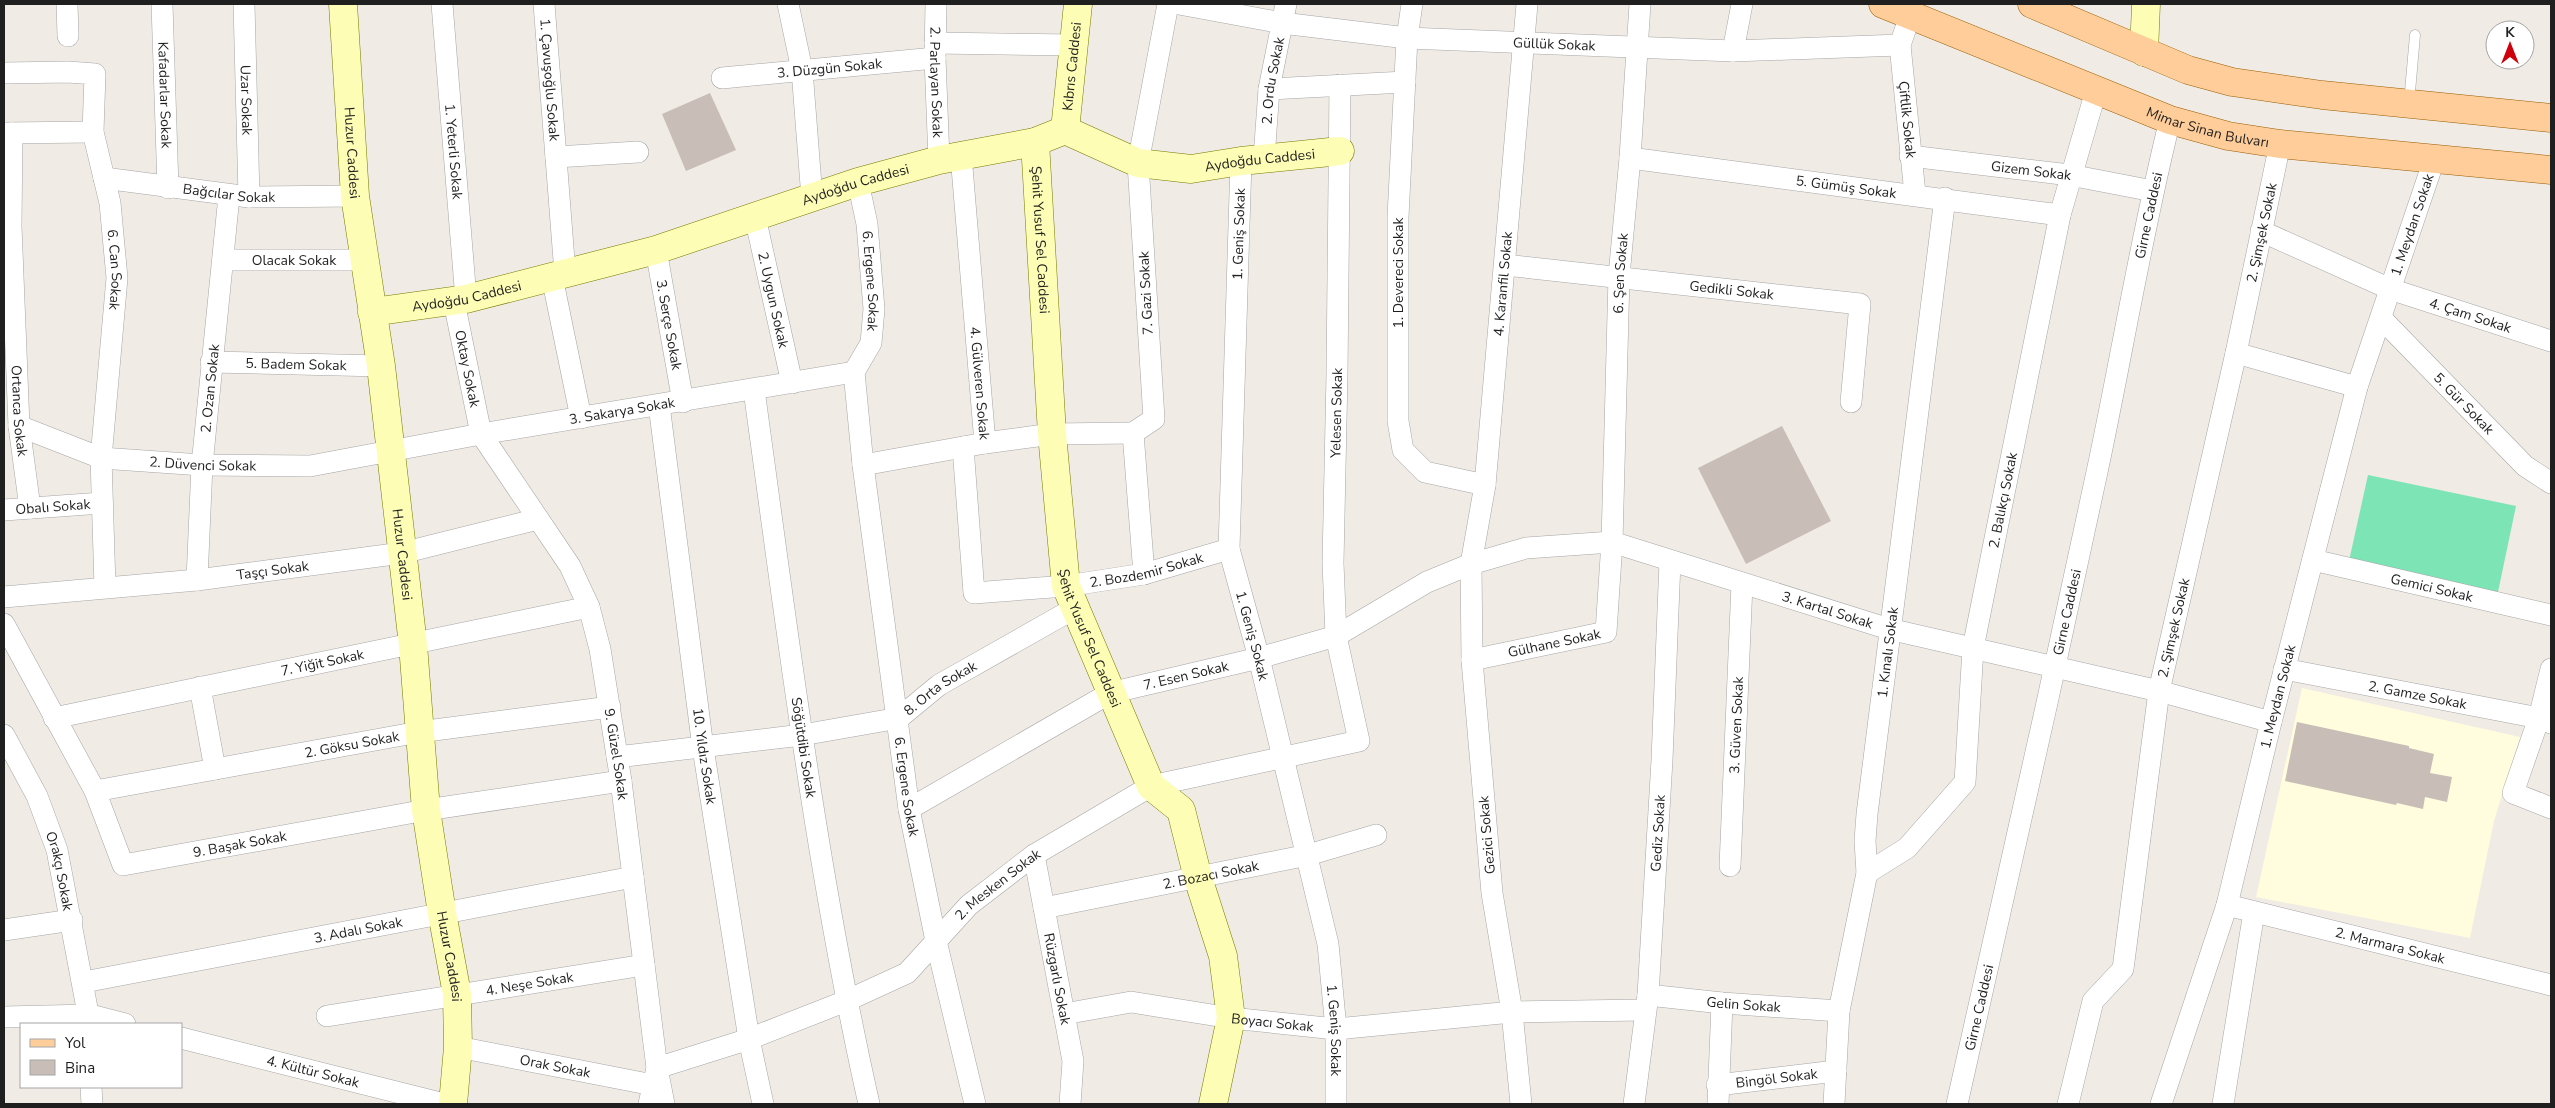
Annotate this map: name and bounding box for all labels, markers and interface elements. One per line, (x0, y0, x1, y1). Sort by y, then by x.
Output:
street label: 1. Çavuşoğlu Sokak (536, 18, 564, 143)
north arrow (2485, 20, 2535, 70)
street label: Kıbrıs Caddesi (1058, 21, 1086, 112)
text: K (2505, 23, 2515, 42)
street label: 2. Parlayan Sokak (925, 26, 948, 139)
street label: Güllük Sokak (1513, 33, 1597, 55)
street label: 2. Ordu Sokak (1257, 34, 1289, 125)
street label: Kafadarlar Sokak (154, 41, 176, 150)
street label: 3. Düzgün Sokak (776, 53, 884, 82)
street label: Uzar Sokak (236, 65, 257, 136)
street label: Çiftlik Sokak (1894, 80, 1921, 160)
street label: Mimar Sinan Bulvarı (2144, 102, 2270, 152)
street label: 1. Yeterli Sokak (441, 103, 467, 201)
street label: Huzur Caddesi (340, 106, 365, 200)
street label: Aydoğdu Caddesi (1203, 144, 1316, 176)
street label: Gizem Sokak (1990, 156, 2073, 185)
street label: Aydoğdu Caddesi (799, 159, 911, 210)
street label: Şehit Yusuf Sel Caddesi (1027, 165, 1054, 314)
street label: Girne Caddesi (2130, 170, 2167, 260)
street label: 1. Meydan Sokak (2386, 170, 2438, 278)
street label: 5. Gümüş Sokak (1795, 171, 1899, 203)
street label: Bağcılar Sokak (182, 179, 276, 207)
street label: 2. Şimşek Sokak (2242, 180, 2281, 284)
street label: 1. Geniş Sokak (1228, 187, 1250, 280)
street label: 1. Devereci Sokak (1389, 217, 1408, 328)
street label: 6. Can Sokak (103, 228, 127, 312)
street label: 6. Ergene Sokak (858, 230, 884, 333)
street label: 4. Karanfil Sokak (1489, 230, 1517, 337)
street label: 6. Şen Sokak (1609, 231, 1633, 314)
street label: 2. Uygun Sokak (754, 250, 794, 351)
street label: 7. Gazi Sokak (1134, 250, 1158, 335)
street label: Olacak Sokak (252, 251, 337, 270)
street label: Aydoğdu Caddesi (411, 276, 523, 316)
street label: Gedikli Sokak (1688, 276, 1776, 304)
street label: 3. Serçe Sokak (652, 278, 687, 372)
street label: 4. Çam Sokak (2427, 293, 2515, 337)
street label: 4. Gülveren Sokak (966, 326, 994, 442)
street label: Oktay Sokak (450, 328, 485, 410)
street label: 2. Ozan Sokak (196, 342, 224, 434)
street label: 5. Badem Sokak (245, 353, 348, 375)
street label: Ortanca Sokak (7, 365, 33, 459)
street label: Yelesen Sokak (1326, 367, 1347, 459)
street label: 5. Gür Sokak (2429, 368, 2499, 439)
street label: 3. Sakarya Sokak (568, 392, 677, 429)
street label: 2. Balıkçı Sokak (1984, 450, 2022, 550)
street label: 2. Düvenci Sokak (149, 452, 257, 475)
street label: Obalı Sokak (15, 494, 92, 519)
street label: Huzur Caddesi (388, 508, 417, 601)
street label: 2. Bozdemir Sokak (1088, 547, 1206, 592)
street label: Taşçı Sokak (235, 556, 311, 584)
street label: Girne Caddesi (2048, 567, 2085, 657)
street label: Şehit Yusuf Sel Caddesi (1055, 568, 1126, 710)
street label: Gemici Sokak (2389, 569, 2476, 606)
street label: 2. Şimşek Sokak (2153, 575, 2194, 679)
street label: 3. Kartal Sokak (1780, 586, 1877, 633)
street label: 1. Geniş Sokak (1231, 589, 1274, 683)
street label: 1. Kınalı Sokak (1872, 605, 1903, 699)
street label: Gülhane Sokak (1506, 624, 1603, 662)
street label: 1. Meydan Sokak (2255, 642, 2300, 751)
street label: 7. Yiğit Sokak (279, 644, 367, 680)
street label: 8. Orta Sokak (900, 656, 981, 720)
street label: 7. Esen Sokak (1141, 656, 1231, 694)
street label: 3. Güven Sokak (1724, 675, 1748, 774)
street label: 2. Gamze Sokak (2367, 676, 2469, 714)
street label: Söğütdibi Sokak (787, 696, 821, 800)
street label: 9. Güzel Sokak (600, 707, 633, 802)
street label: 10. Yıldız Sokak (688, 707, 721, 807)
street label: 2. Göksu Sokak (303, 726, 402, 762)
street label: 6. Ergene Sokak (890, 736, 924, 839)
street label: Gediz Sokak (1646, 793, 1669, 872)
street label: Gezici Sokak (1474, 794, 1500, 875)
street label: 9. Başak Sokak (192, 826, 289, 862)
street label: Orakçı Sokak (41, 828, 78, 913)
street label: 2. Mesken Sokak (950, 843, 1045, 924)
street label: 2. Bozacı Sokak (1161, 855, 1261, 893)
street label: Huzur Caddesi (432, 909, 467, 1002)
street label: 3. Adalı Sokak (312, 912, 405, 947)
street label: 2. Marmara Sokak (2333, 923, 2448, 968)
street label: Rüzgarlı Sokak (1039, 931, 1076, 1027)
street label: Girne Caddesi (1960, 963, 1998, 1052)
street label: 4. Neşe Sokak (484, 967, 576, 1000)
street label: 1. Geniş Sokak (1322, 983, 1346, 1077)
street label: Gelin Sokak (1705, 992, 1782, 1017)
street label: Boyacı Sokak (1230, 1009, 1316, 1036)
legend (20, 1023, 182, 1088)
text: Yol (64, 1033, 86, 1053)
street label: 4. Kültür Sokak (265, 1050, 362, 1092)
street label: Orak Sokak (518, 1050, 593, 1082)
text: Bina (65, 1058, 95, 1078)
street label: Bingöl Sokak (1735, 1064, 1820, 1092)

